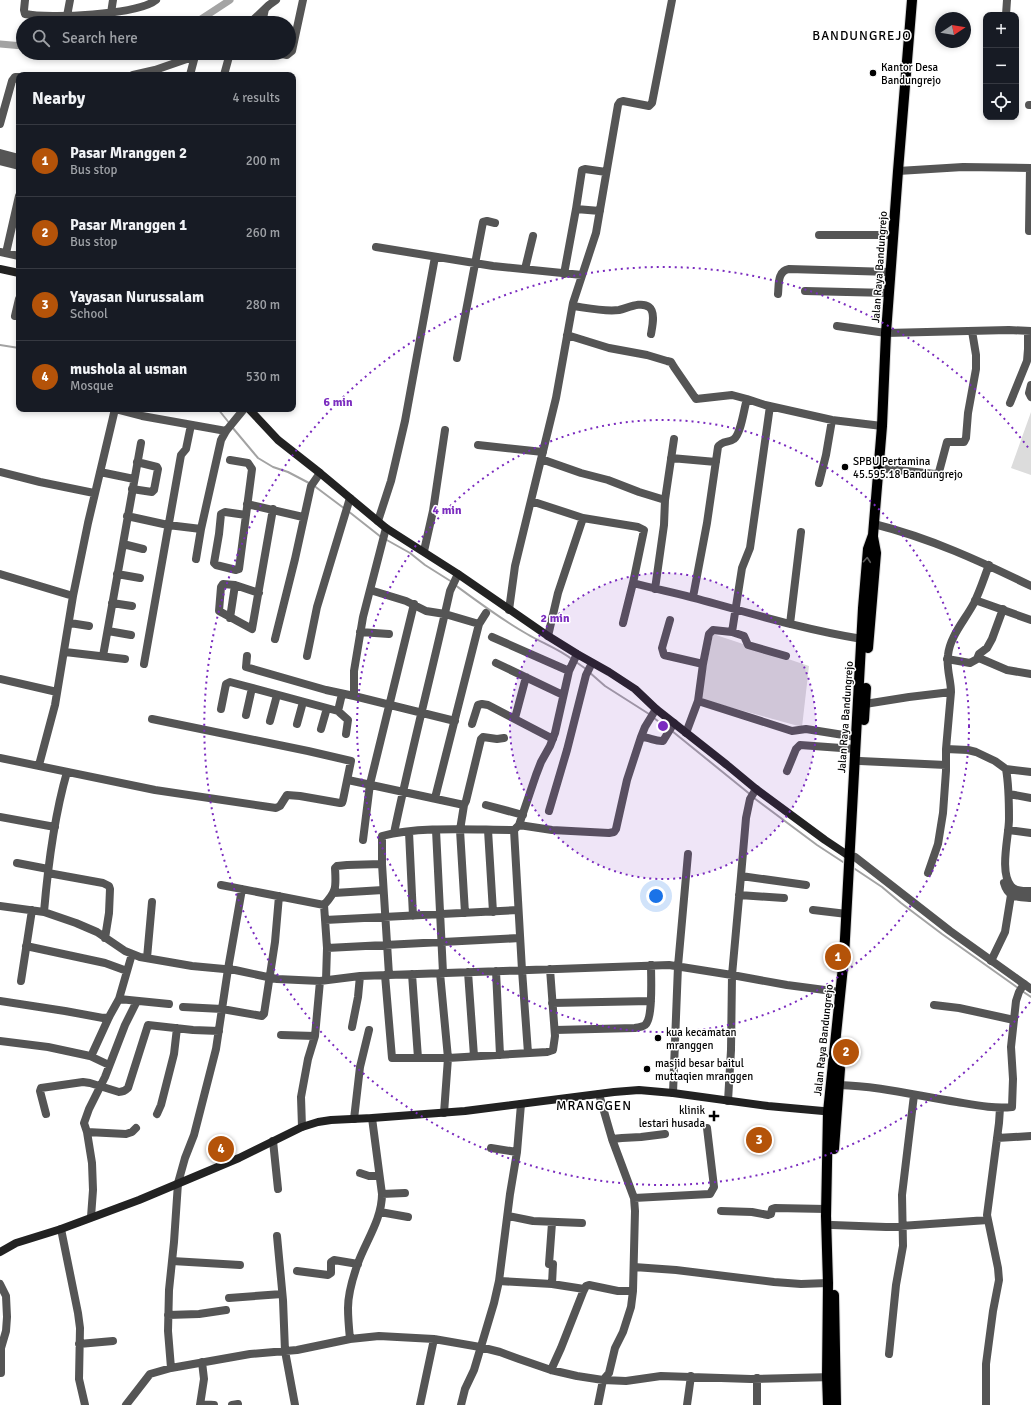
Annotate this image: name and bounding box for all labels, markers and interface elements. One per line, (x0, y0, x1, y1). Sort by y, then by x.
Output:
north arrow (935, 12, 971, 48)
map controls (983, 12, 1019, 120)
button: + (983, 12, 1019, 48)
search box (16, 16, 296, 60)
icon: search (30, 27, 52, 49)
district label: BANDUNGREJO (812, 28, 912, 44)
text: Search here (62, 29, 138, 47)
button: − (983, 48, 1019, 84)
place label: Kantor Desa Bandungrejo (881, 61, 941, 87)
marker: Kantor Desa Bandungrejo (868, 68, 878, 78)
button: locate (983, 84, 1019, 120)
text: Nearby (32, 88, 85, 109)
text: 4 results (232, 90, 280, 106)
text: Pasar Mranggen 2 (70, 144, 187, 162)
text: 1 (41, 153, 49, 169)
text: 200 m (246, 153, 280, 169)
text: Bus stop (70, 162, 117, 178)
street label: Jalan Raya Bandungrejo (869, 210, 890, 324)
text: Pasar Mranggen 1 (70, 216, 187, 234)
text: 2 (41, 225, 49, 241)
text: 260 m (246, 225, 280, 241)
text: Bus stop (70, 234, 117, 250)
text: Yayasan Nurussalam (70, 288, 204, 306)
text: 3 (41, 297, 49, 313)
text: 280 m (246, 297, 280, 313)
text: School (70, 306, 108, 322)
text: mushola al usman (70, 360, 187, 378)
text: 4 (41, 369, 49, 385)
text: 530 m (246, 369, 280, 385)
text: Mosque (70, 378, 113, 394)
text: 6 min (324, 395, 353, 410)
place label: SPBU Pertamina 45.595.18 Bandungrejo (853, 455, 963, 481)
marker: SPBU Pertamina 45.595.18 Bandungrejo (840, 462, 850, 472)
text: 4 min (433, 503, 462, 518)
one-way arrow (863, 557, 872, 564)
text: 2 min (541, 611, 570, 626)
street label: Jalan Raya Bandungrejo (835, 660, 856, 774)
centre of rings (656, 719, 670, 733)
your location (646, 886, 666, 906)
pin: 1 (825, 942, 851, 972)
street label: Jalan Raya Bandungrejo (811, 983, 836, 1097)
place label: kua kecamatan mranggen (666, 1026, 737, 1052)
marker: kua kecamatan mranggen (653, 1033, 663, 1043)
pin: 2 (833, 1037, 859, 1067)
place label: masjid besar baitul muttaqien mranggen (655, 1057, 753, 1083)
marker: masjid besar baitul muttaqien mranggen (642, 1064, 652, 1074)
district label: MRANGGEN (556, 1098, 632, 1114)
place label: klinik lestari husada (639, 1104, 705, 1130)
marker: klinik lestari husada (708, 1110, 720, 1122)
pin: 3 (746, 1125, 772, 1155)
pin: 4 (208, 1134, 234, 1164)

